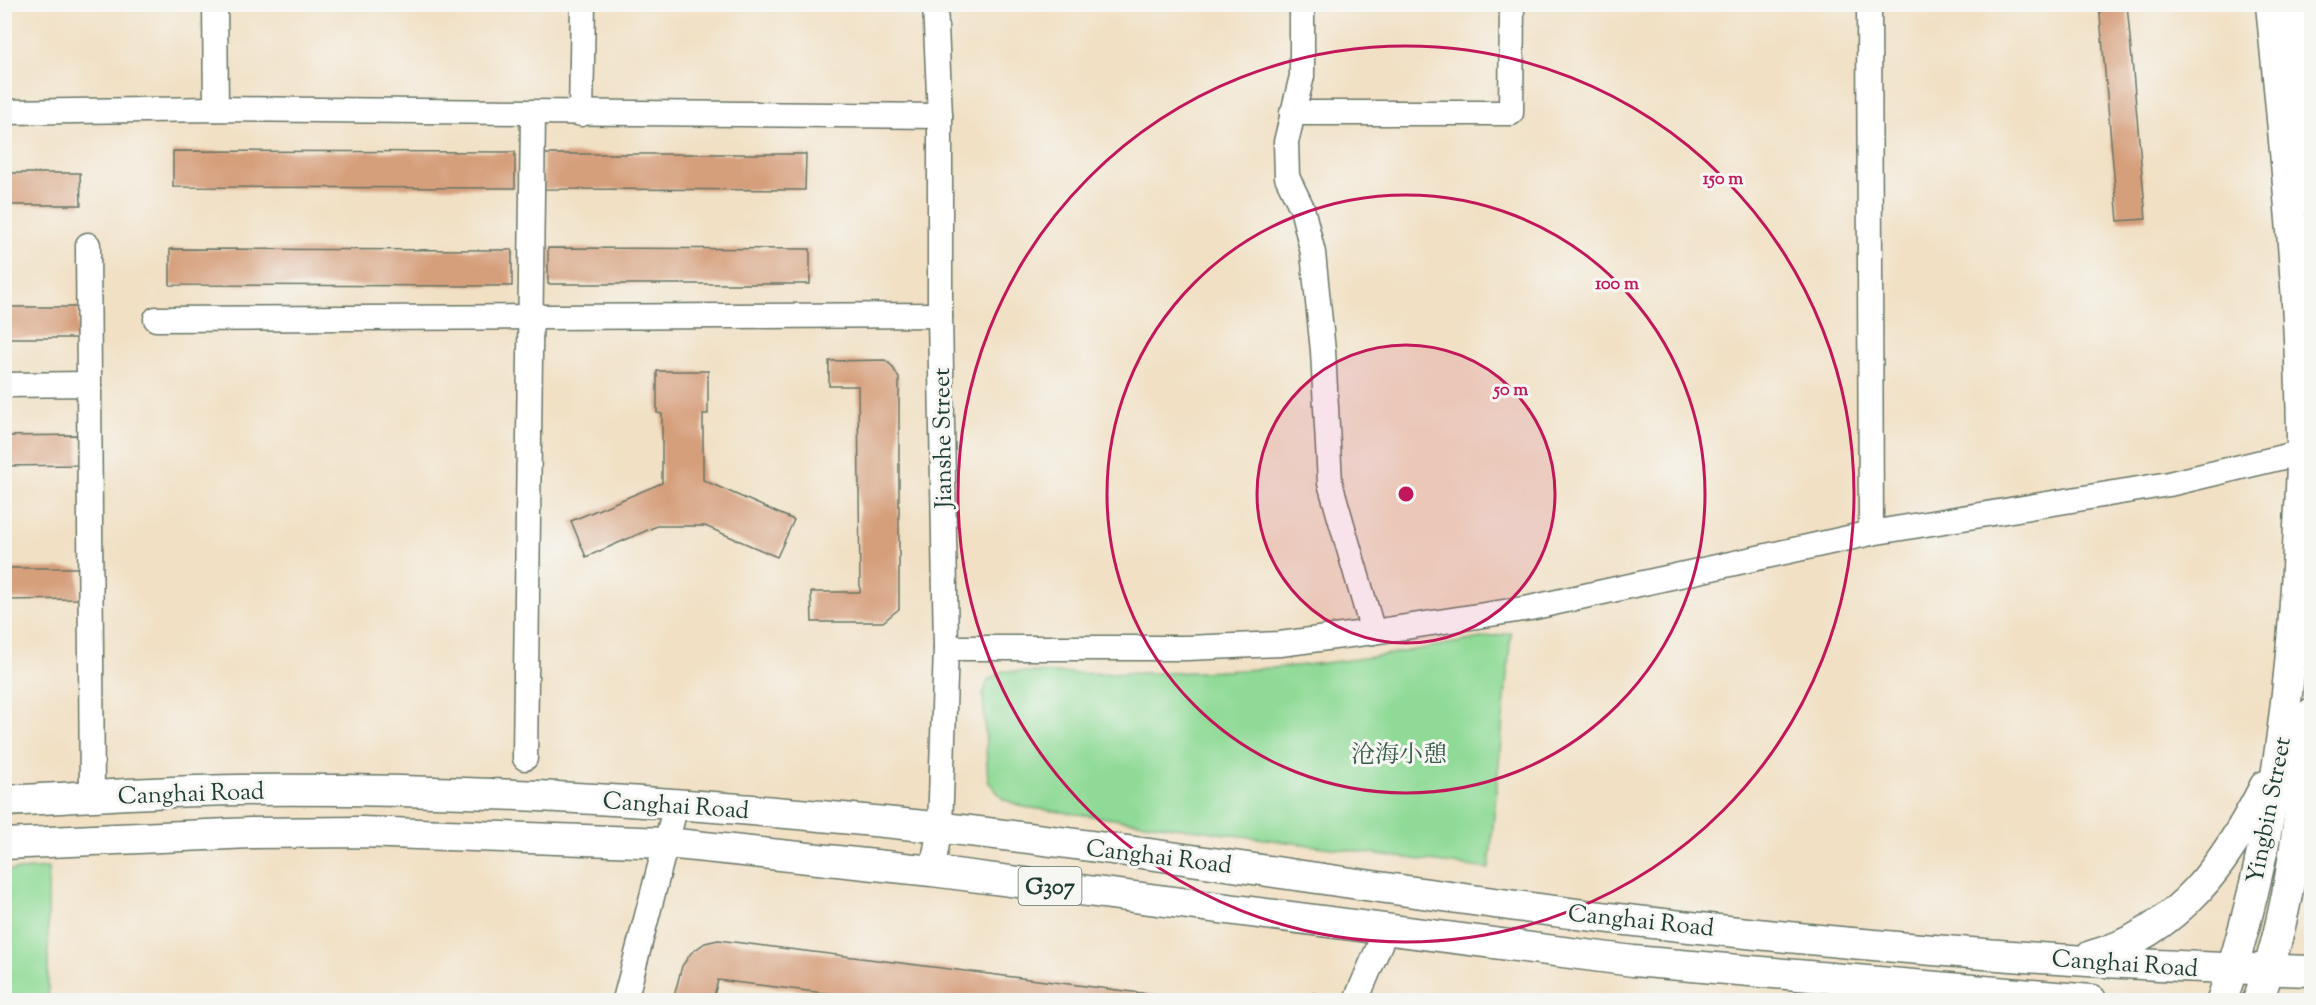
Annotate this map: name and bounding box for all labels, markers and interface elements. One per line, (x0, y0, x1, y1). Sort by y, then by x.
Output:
text: 150 m (1703, 167, 1743, 193)
text: 100 m (1595, 272, 1639, 298)
street label: Jianshe Street (926, 367, 962, 511)
text: 50 m (1492, 378, 1528, 404)
centre of rings (1396, 484, 1416, 504)
street label: Yingbin Street (2239, 734, 2301, 887)
park label: 沧海小憩 (1351, 739, 1447, 773)
street label: Canghai Road (117, 775, 265, 815)
street label: Canghai Road (601, 785, 751, 829)
street label: Canghai Road (1084, 832, 1234, 884)
road number: G307 (1018, 867, 1082, 905)
street label: Canghai Road (1566, 897, 1716, 947)
street label: Canghai Road (2050, 943, 2200, 987)

